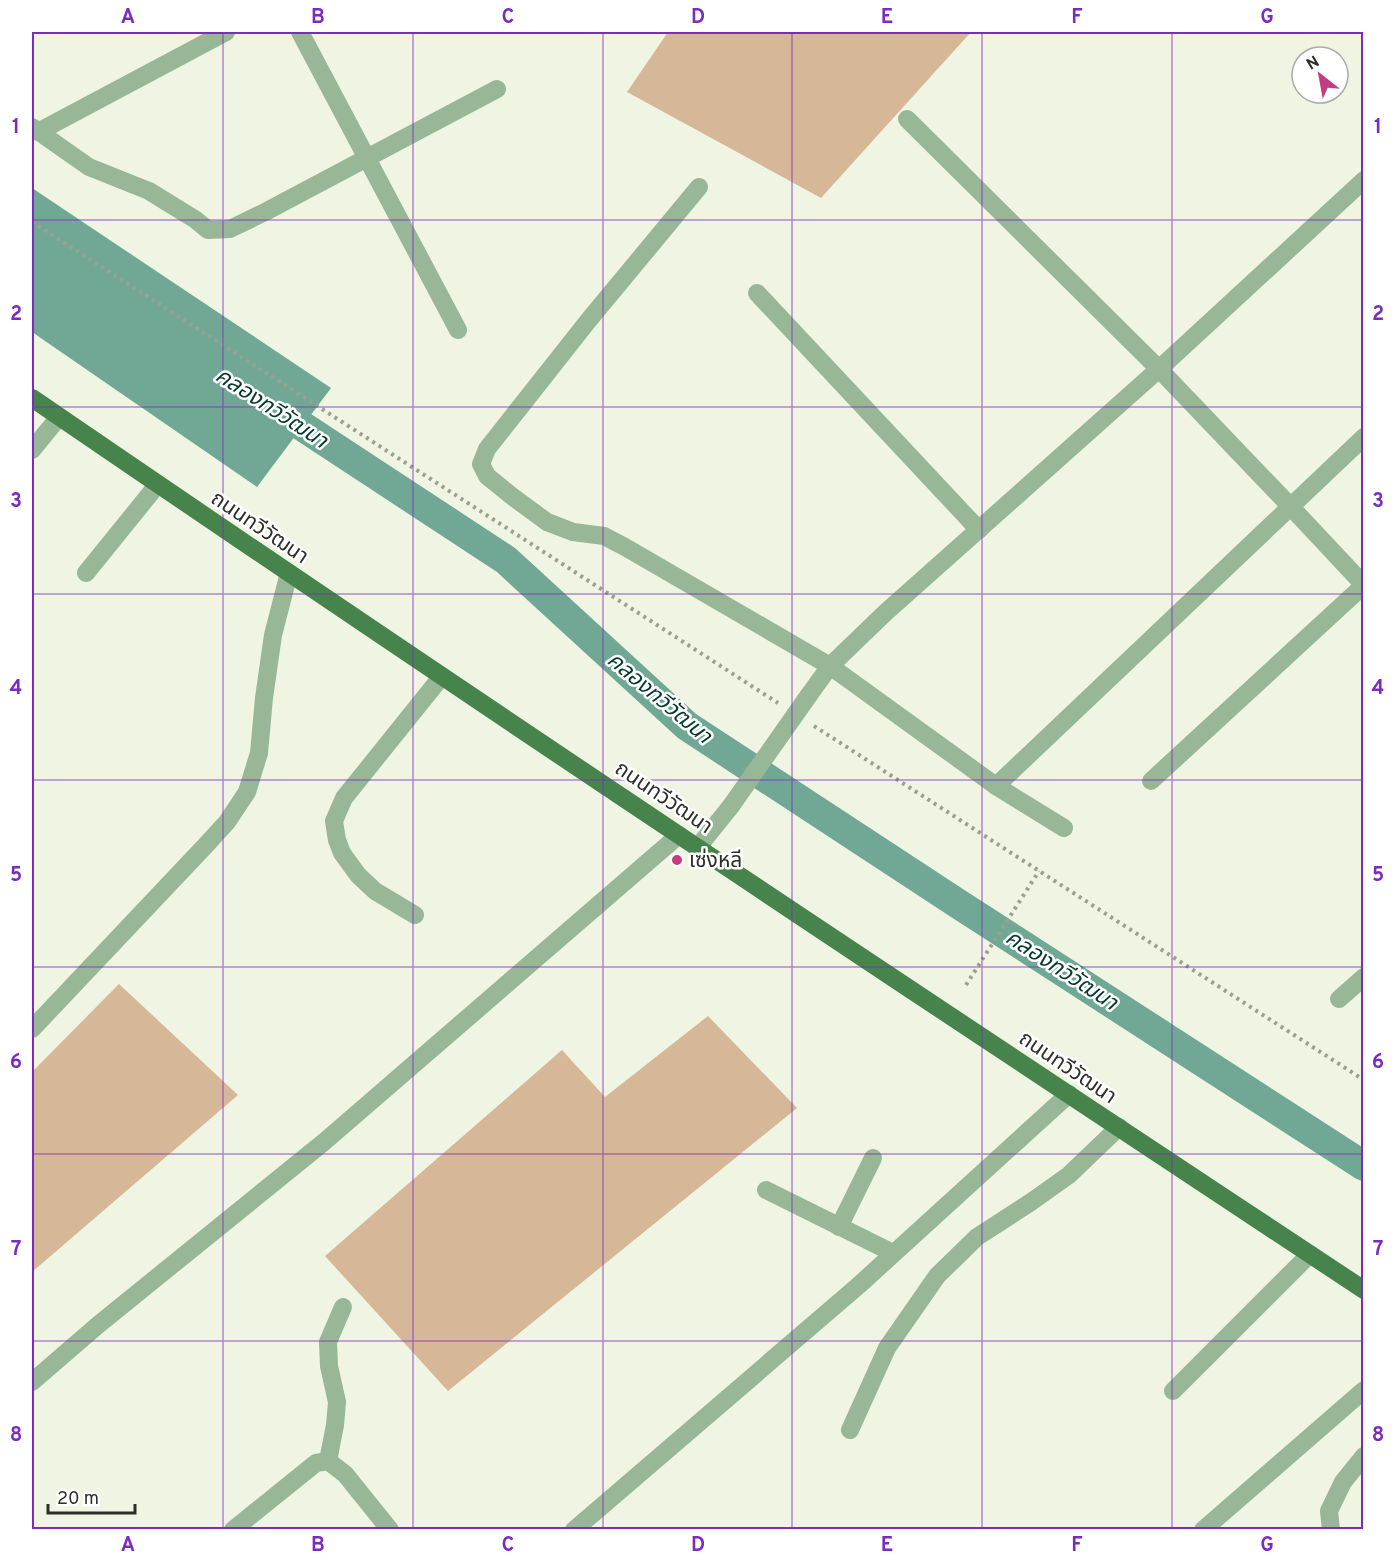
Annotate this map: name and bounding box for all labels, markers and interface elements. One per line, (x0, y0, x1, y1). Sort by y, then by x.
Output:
text: A (121, 5, 135, 31)
text: B (311, 5, 325, 31)
text: C (502, 5, 514, 31)
text: D (691, 5, 705, 31)
text: E (881, 5, 893, 31)
text: F (1071, 5, 1083, 31)
text: G (1260, 5, 1274, 31)
north arrow (1290, 45, 1350, 105)
text: N (1303, 52, 1323, 75)
text: 1 (12, 115, 20, 141)
text: 1 (1374, 115, 1382, 141)
text: 2 (10, 302, 22, 328)
text: 2 (1372, 302, 1384, 328)
water label: คลองทวีวัฒนา (210, 363, 332, 456)
street label: ถนนทวีวัฒนา (205, 486, 313, 571)
text: 3 (10, 489, 22, 515)
text: 3 (1372, 489, 1384, 515)
water label: คลองทวีวัฒนา (601, 647, 717, 751)
text: 4 (10, 676, 22, 702)
text: 4 (1372, 676, 1384, 702)
street label: ถนนทวีวัฒนา (609, 756, 717, 841)
place label: เซ่งหลี (689, 848, 742, 875)
marker: เซ่งหลี (670, 853, 684, 867)
text: 5 (10, 863, 22, 889)
text: 5 (1372, 863, 1384, 889)
water label: คลองทวีวัฒนา (1000, 925, 1122, 1018)
street label: ถนนทวีวัฒนา (1013, 1026, 1121, 1111)
text: 6 (10, 1050, 22, 1076)
text: 6 (1372, 1050, 1384, 1076)
text: 7 (11, 1237, 21, 1263)
text: 7 (1373, 1237, 1383, 1263)
text: 8 (10, 1423, 22, 1449)
text: 8 (1372, 1423, 1384, 1449)
scale bar (48, 1477, 135, 1515)
text: 20 m (57, 1488, 99, 1511)
text: A (121, 1533, 135, 1559)
text: B (311, 1533, 325, 1559)
text: C (502, 1533, 514, 1559)
text: D (691, 1533, 705, 1559)
text: E (881, 1533, 893, 1559)
text: F (1071, 1533, 1083, 1559)
text: G (1260, 1533, 1274, 1559)

